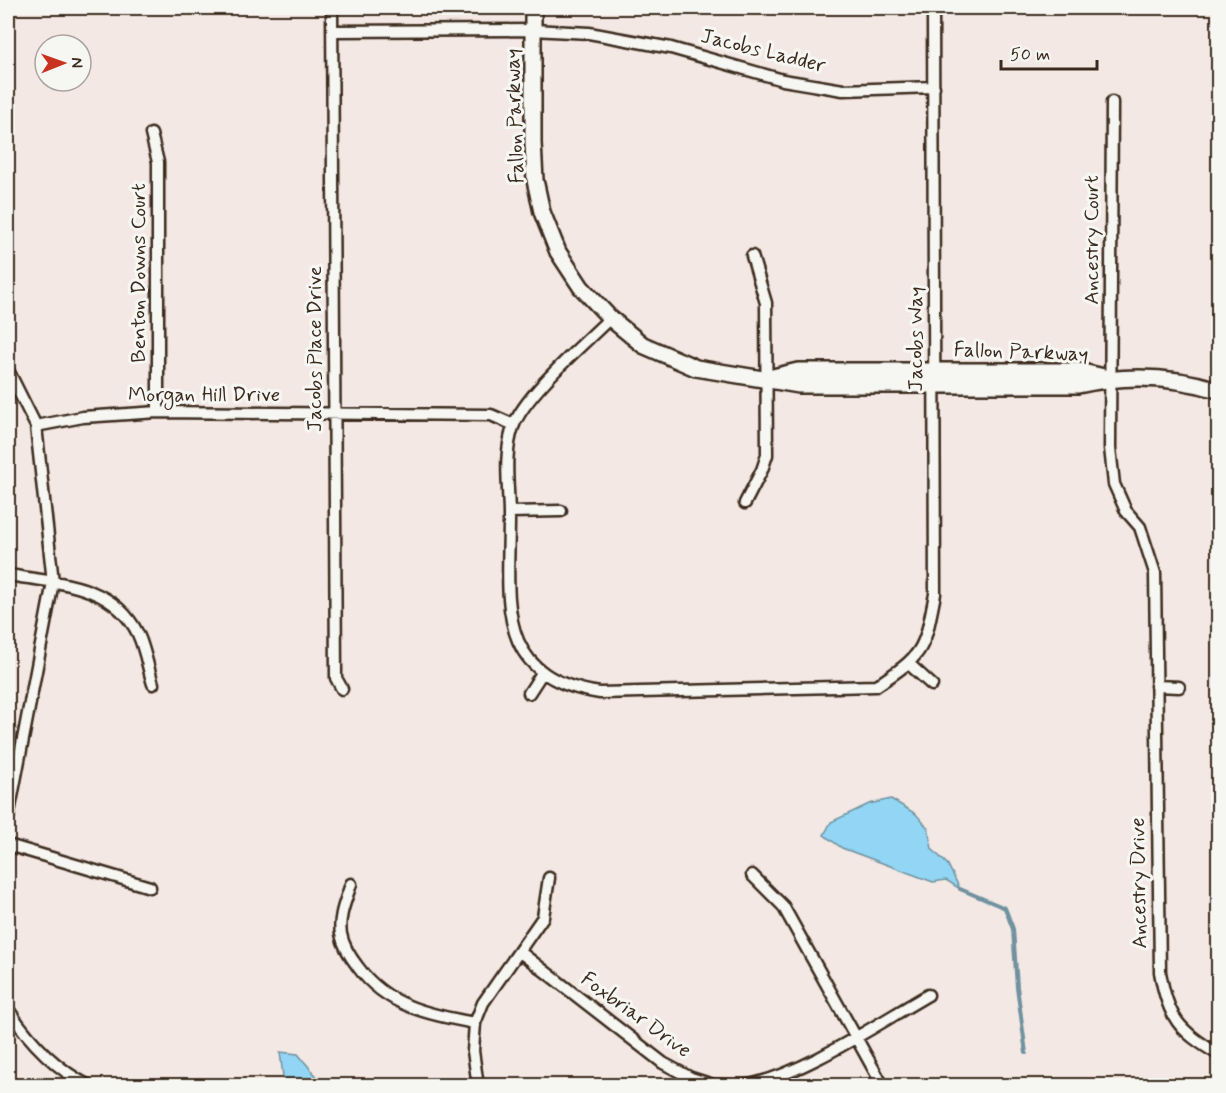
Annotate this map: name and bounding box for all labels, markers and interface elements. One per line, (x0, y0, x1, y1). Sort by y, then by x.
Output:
street label: Jacobs Ladder (698, 22, 828, 80)
north arrow (33, 33, 93, 93)
scale bar (1001, 33, 1097, 71)
text: 50 m (1010, 43, 1050, 67)
street label: Fallon Parkway (499, 48, 531, 184)
text: N (66, 57, 87, 68)
street label: Ancestry Court (1078, 175, 1106, 305)
street label: Benton Downs Court (125, 183, 153, 363)
street label: Jacobs Place Drive (301, 266, 329, 432)
street label: Jacobs Way (902, 287, 930, 391)
street label: Fallon Parkway (953, 336, 1089, 368)
street label: Morgan Hill Drive (128, 381, 280, 410)
street label: Ancestry Drive (1124, 817, 1154, 949)
street label: Foxbriar Drive (575, 965, 697, 1065)

